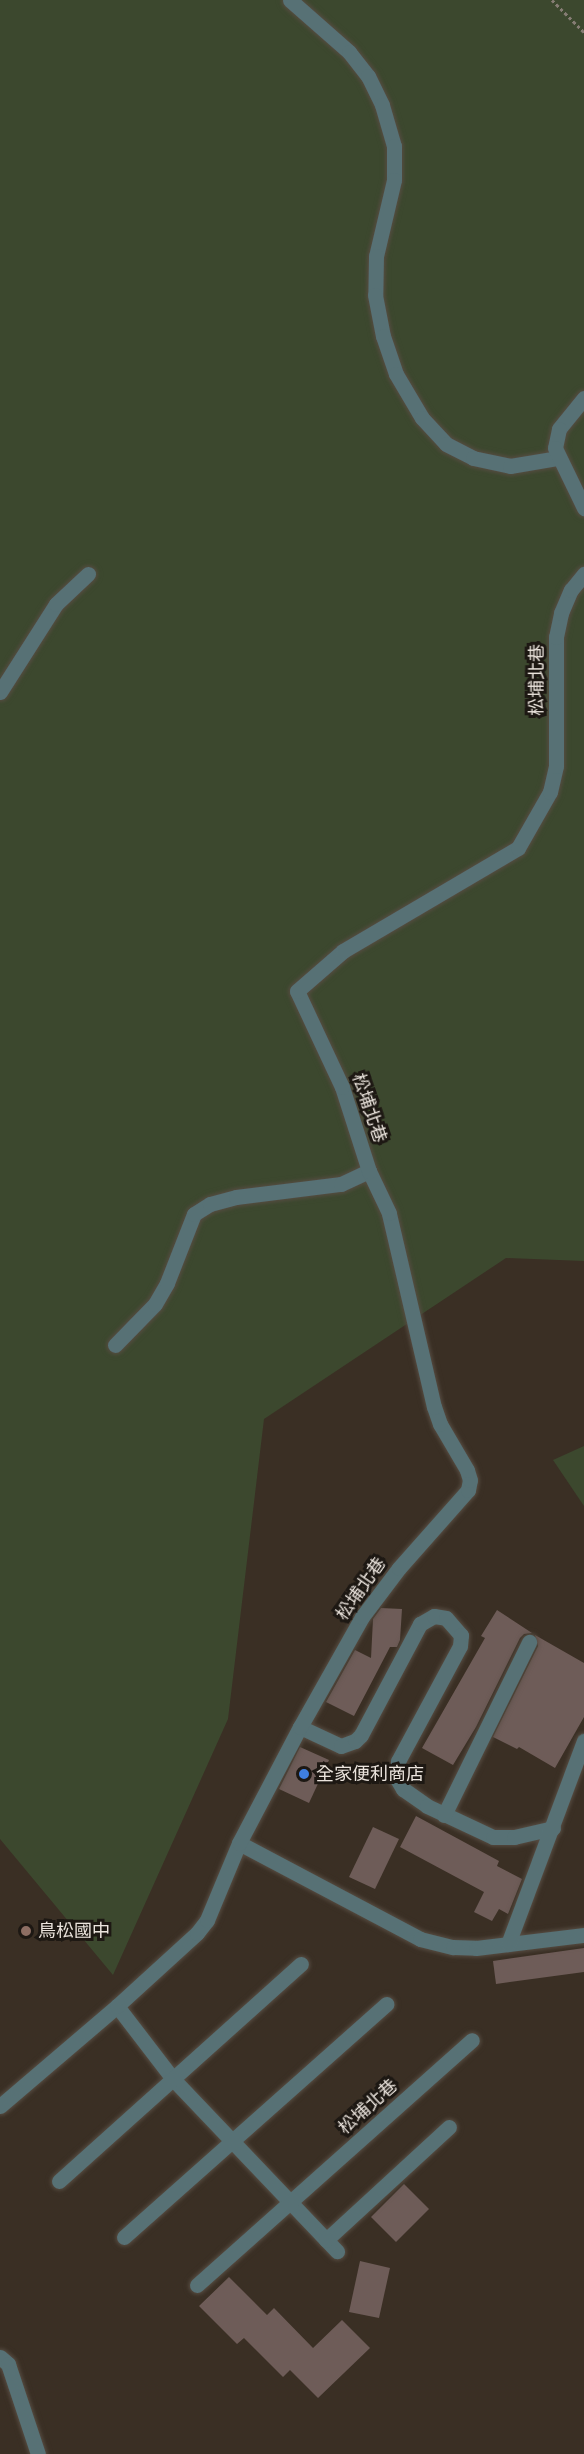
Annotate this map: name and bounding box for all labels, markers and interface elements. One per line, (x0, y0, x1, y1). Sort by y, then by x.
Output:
street label: 松埔北巷 (526, 644, 548, 716)
street label: 松埔北巷 (347, 1070, 391, 1146)
street label: 松埔北巷 (332, 1553, 390, 1625)
place label: 全家便利商店 (316, 1763, 424, 1785)
marker: 全家便利商店 (297, 1767, 311, 1781)
place label: 鳥松國中 (38, 1920, 110, 1942)
marker: 鳥松國中 (19, 1924, 33, 1938)
street label: 松埔北巷 (334, 2075, 402, 2139)

